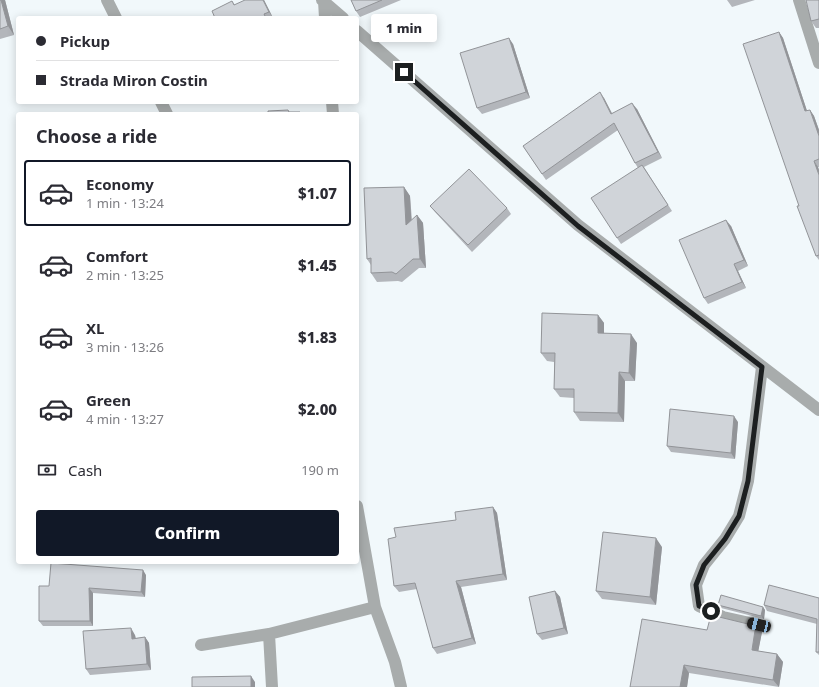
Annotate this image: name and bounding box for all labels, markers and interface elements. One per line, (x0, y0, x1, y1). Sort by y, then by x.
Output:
callout: 1 min (371, 14, 437, 42)
text: 1 min (386, 19, 422, 37)
text: Pickup (60, 31, 110, 51)
route end (395, 63, 413, 81)
text: Strada Miron Costin (60, 70, 208, 90)
text: Choose a ride (36, 124, 157, 148)
text: Economy (86, 174, 154, 194)
icon: car (38, 175, 74, 211)
text: $1.07 (298, 183, 337, 203)
text: 1 min · 13:24 (86, 194, 164, 212)
text: Comfort (86, 246, 148, 266)
icon: car (38, 247, 74, 283)
text: $1.45 (298, 255, 337, 275)
text: 2 min · 13:25 (86, 266, 164, 284)
text: XL (86, 318, 104, 338)
icon: car (38, 319, 74, 355)
text: $1.83 (298, 327, 337, 347)
text: 3 min · 13:26 (86, 338, 164, 356)
text: Green (86, 390, 131, 410)
icon: car (38, 391, 74, 427)
text: $2.00 (298, 399, 337, 419)
text: 4 min · 13:27 (86, 410, 164, 428)
icon: cash (36, 459, 58, 481)
text: Cash (68, 460, 102, 480)
text: 190 m (301, 461, 339, 479)
button: Confirm (36, 510, 339, 556)
route start (702, 602, 720, 620)
car (746, 616, 772, 634)

